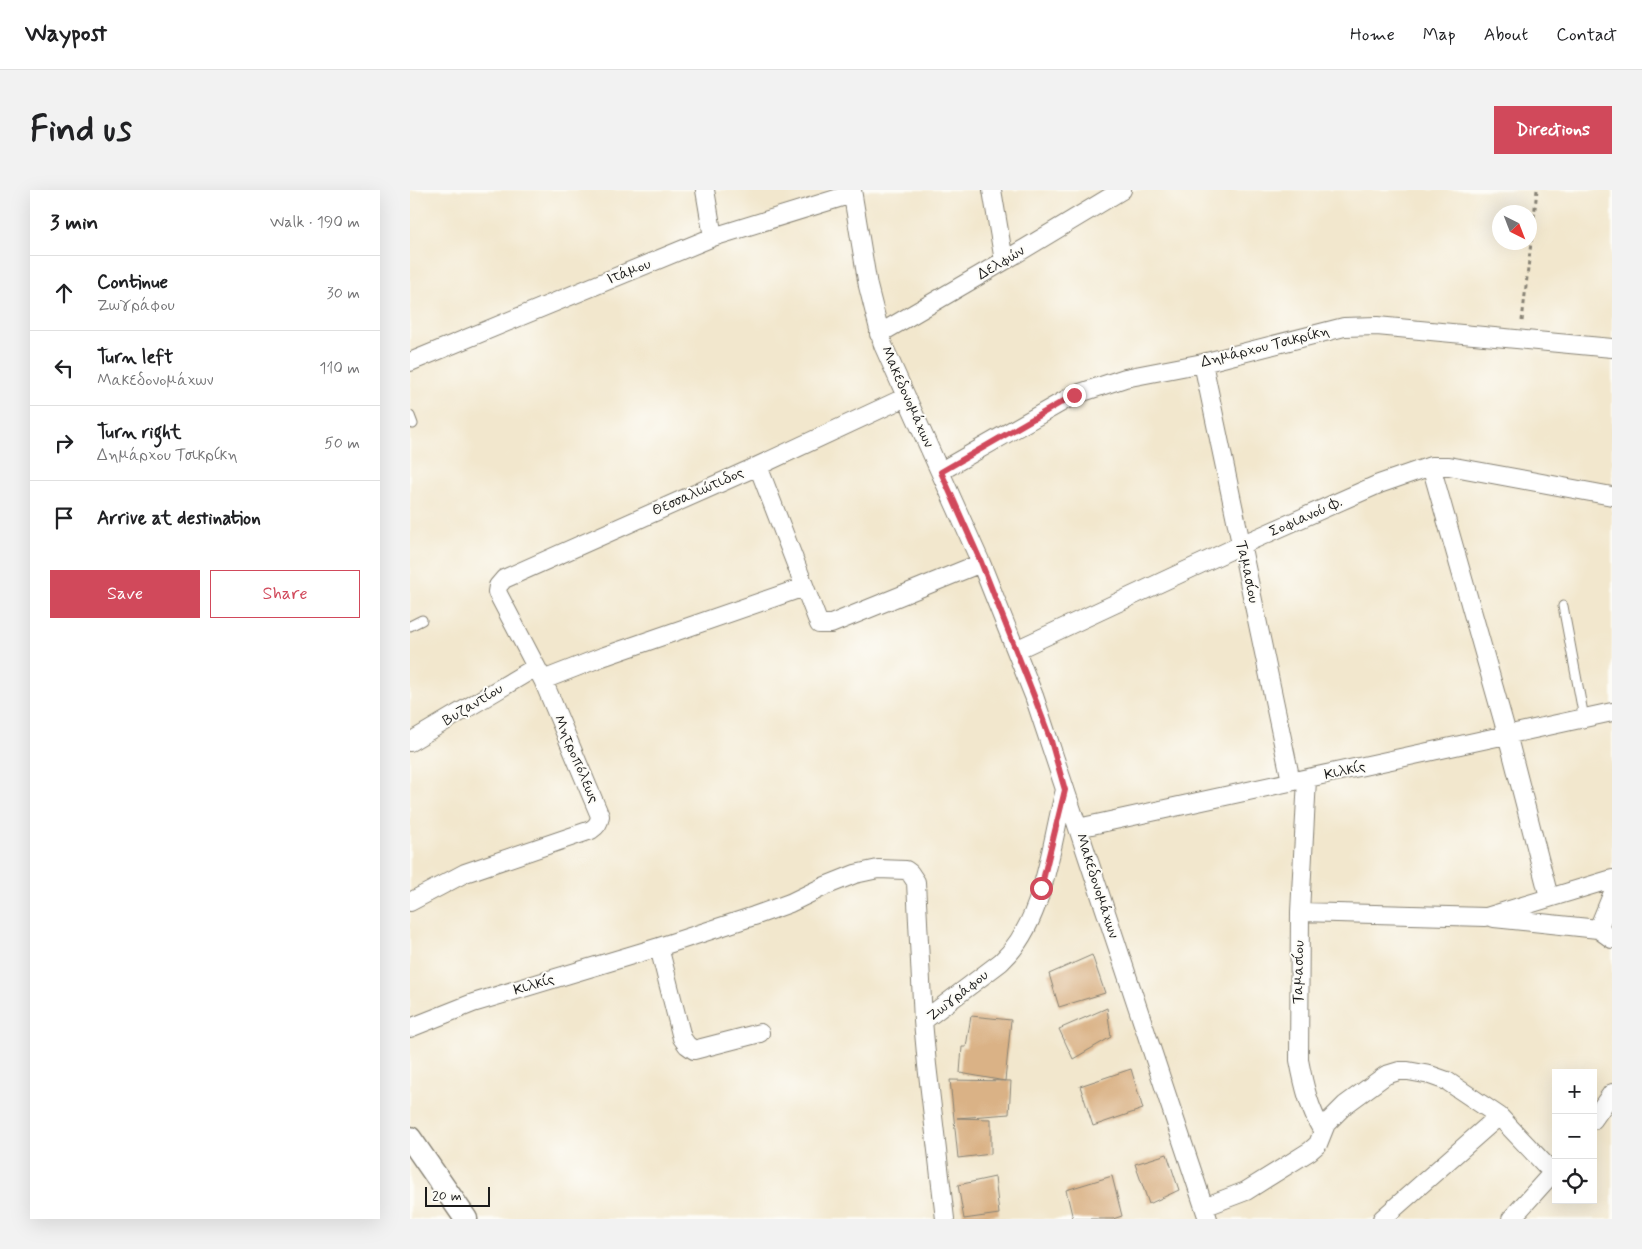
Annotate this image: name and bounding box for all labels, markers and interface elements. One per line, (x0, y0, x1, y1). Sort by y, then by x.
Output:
text: Waypost (25, 19, 107, 50)
text: Home (1350, 23, 1395, 47)
text: Map (1423, 23, 1456, 47)
text: About (1484, 23, 1528, 47)
text: Contact (1556, 23, 1617, 47)
button: Directions (1494, 106, 1612, 154)
text: Find us (30, 107, 132, 153)
north arrow (1492, 205, 1537, 250)
text: 3 min (50, 209, 98, 237)
text: Walk · 190 m (270, 212, 360, 233)
street label: Δελφών (974, 241, 1029, 285)
street label: Ιτάμου (604, 254, 654, 290)
text: Continue (97, 270, 168, 295)
icon: ahead (50, 279, 78, 307)
text: 30 m (327, 283, 360, 304)
text: Ζωγράφου (97, 295, 175, 316)
street label: Δημάρχου Τσικρίκη (1199, 321, 1332, 373)
street label: Μακεδονομάχων (876, 343, 939, 451)
text: Turn left (97, 345, 173, 370)
icon: left (50, 354, 78, 382)
text: 110 m (319, 358, 360, 379)
text: Μακεδονομάχων (97, 370, 214, 391)
route end (1063, 384, 1086, 407)
text: Turn right (97, 420, 181, 445)
icon: right (50, 429, 78, 457)
text: 50 m (324, 433, 360, 454)
text: Δημάρχου Τσικρίκη (97, 445, 238, 466)
street label: Θεσσαλιώτιδος (649, 463, 747, 521)
street label: Σοφιανού Φ. (1266, 492, 1346, 542)
icon: arrive (50, 504, 78, 532)
text: Arrive at destination (97, 506, 261, 531)
street label: Ταμασίου (1231, 539, 1263, 605)
button: Save (50, 570, 200, 618)
button: Share (210, 570, 360, 618)
street label: Βυζαντίου (439, 679, 507, 731)
street label: Μητροπόλεως (548, 712, 604, 806)
street label: Κιλκίς (1322, 756, 1368, 785)
street label: Μακεδονομάχων (1071, 831, 1124, 941)
route start (1030, 877, 1053, 900)
street label: Ταμασίου (1288, 940, 1310, 1004)
street label: Ζωγράφου (923, 966, 993, 1026)
street label: Κιλκίς (511, 969, 557, 1001)
map controls (1552, 1069, 1597, 1204)
button: + (1552, 1069, 1597, 1114)
button: − (1552, 1114, 1597, 1159)
button: locate (1552, 1159, 1597, 1204)
scale bar (425, 1184, 490, 1207)
text: 20 m (432, 1187, 462, 1205)

